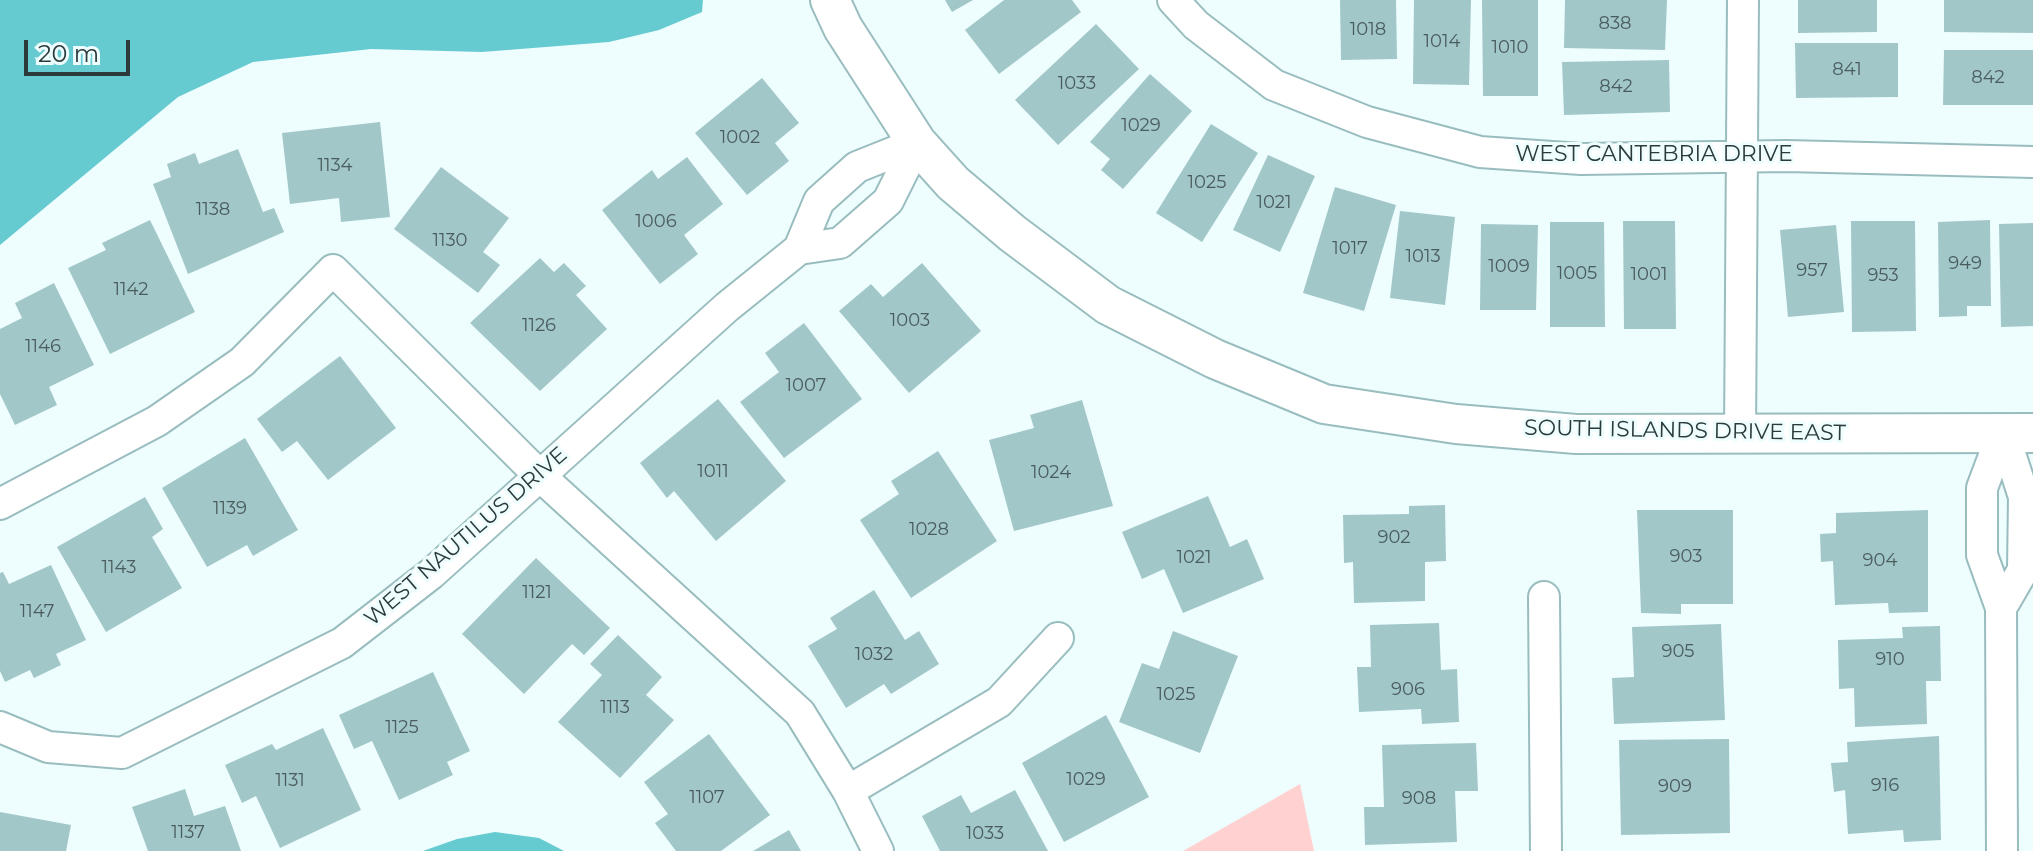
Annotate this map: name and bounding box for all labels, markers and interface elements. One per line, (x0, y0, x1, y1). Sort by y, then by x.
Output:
house number: 838 (1598, 13, 1632, 35)
house number: 1018 (1350, 19, 1386, 41)
scale bar (28, 24, 134, 74)
house number: 1014 (1424, 31, 1460, 53)
house number: 1010 (1492, 37, 1528, 59)
text: 20 m (38, 39, 99, 68)
house number: 841 (1832, 59, 1862, 81)
house number: 842 (1971, 67, 2005, 89)
house number: 1033 (1058, 73, 1096, 95)
house number: 842 (1599, 76, 1633, 98)
house number: 1029 (1121, 115, 1161, 137)
house number: 1002 (720, 127, 760, 149)
street label: WEST CANTEBRIA DRIVE (1515, 142, 1793, 168)
house number: 1134 (317, 155, 353, 177)
house number: 1025 (1188, 172, 1226, 194)
house number: 1021 (1256, 192, 1292, 214)
house number: 1138 (196, 199, 230, 221)
house number: 1006 (635, 211, 677, 233)
house number: 1130 (432, 230, 468, 252)
house number: 1017 (1332, 238, 1368, 260)
house number: 1013 (1405, 246, 1441, 268)
house number: 949 (1948, 253, 1982, 275)
house number: 1009 (1488, 256, 1530, 278)
house number: 957 (1796, 260, 1828, 282)
house number: 1005 (1557, 263, 1597, 285)
house number: 1001 (1631, 264, 1667, 286)
house number: 953 (1867, 265, 1899, 287)
house number: 1142 (113, 279, 149, 301)
house number: 1003 (890, 310, 930, 332)
house number: 1126 (522, 315, 556, 337)
house number: 1146 (25, 336, 61, 358)
house number: 1007 (786, 375, 826, 397)
street label: SOUTH ISLANDS DRIVE EAST (1524, 415, 1846, 447)
street label: WEST NAUTILUS DRIVE (359, 442, 573, 632)
house number: 1011 (697, 461, 729, 483)
house number: 1024 (1031, 462, 1071, 484)
house number: 1139 (213, 498, 247, 520)
house number: 1028 (909, 519, 949, 541)
house number: 902 (1377, 527, 1411, 549)
house number: 903 (1670, 546, 1702, 568)
house number: 1021 (1176, 547, 1212, 569)
house number: 904 (1863, 550, 1897, 572)
house number: 1143 (102, 557, 136, 579)
house number: 1121 (522, 582, 552, 604)
house number: 1147 (20, 601, 54, 623)
house number: 905 (1661, 641, 1695, 663)
house number: 1032 (855, 644, 893, 666)
house number: 910 (1875, 649, 1905, 671)
house number: 906 (1391, 679, 1425, 701)
house number: 1025 (1157, 684, 1195, 706)
house number: 1113 (600, 697, 630, 719)
house number: 1125 (385, 717, 419, 739)
house number: 1029 (1066, 769, 1106, 791)
house number: 1131 (275, 770, 305, 792)
house number: 916 (1871, 775, 1899, 797)
house number: 909 (1658, 776, 1692, 798)
house number: 1107 (689, 787, 725, 809)
house number: 908 (1402, 788, 1436, 810)
house number: 1137 (171, 822, 205, 844)
house number: 1033 (966, 823, 1004, 845)

